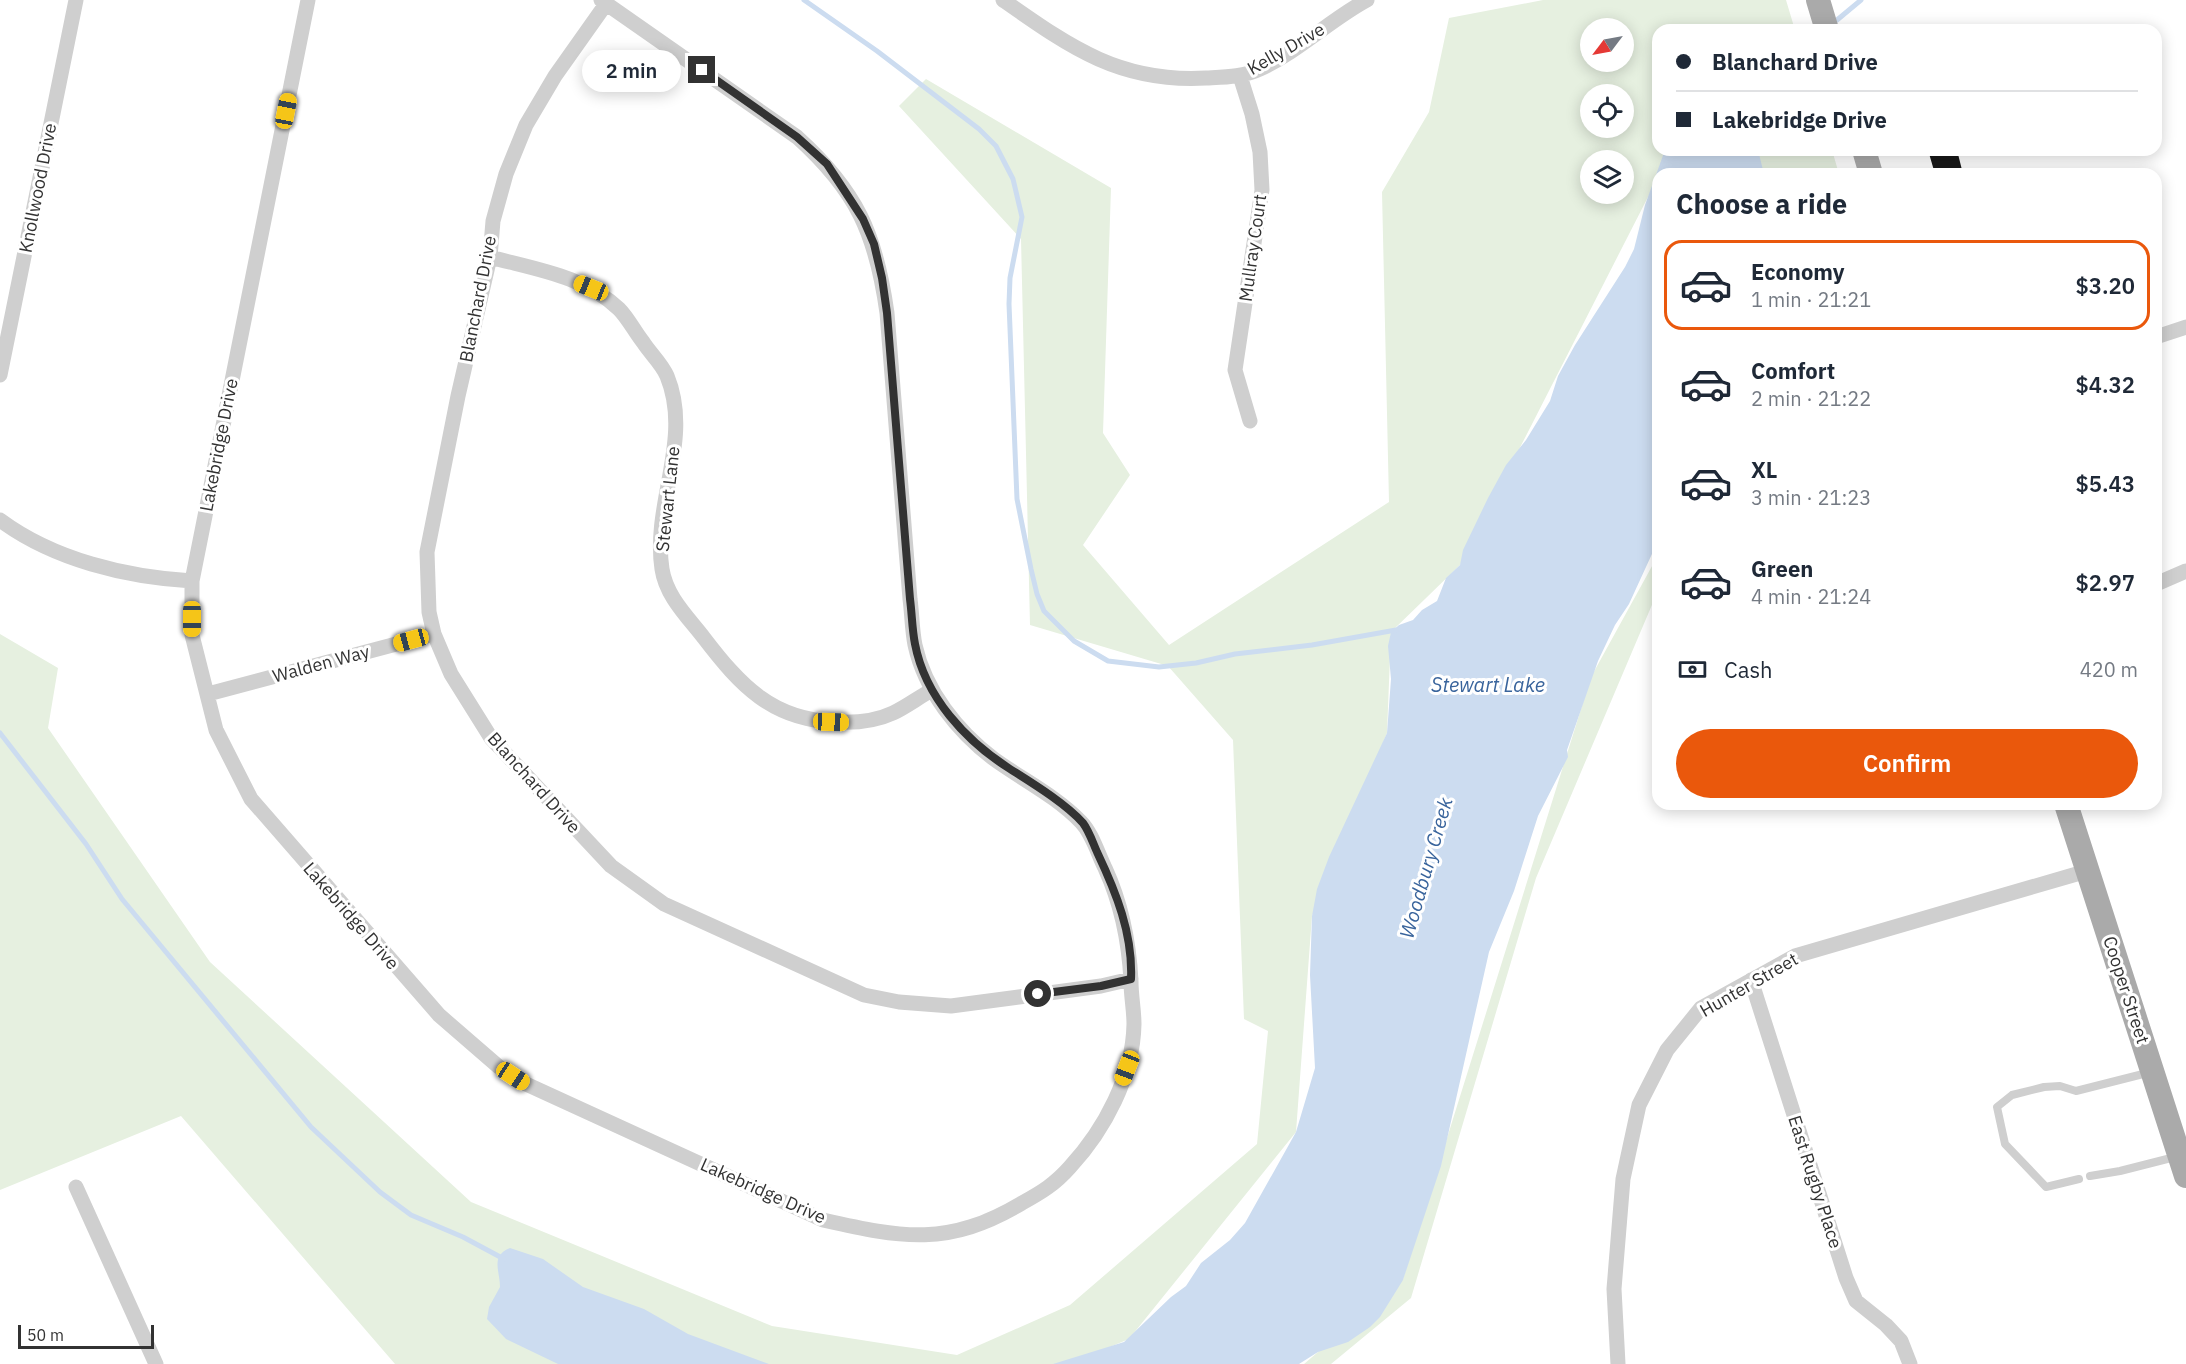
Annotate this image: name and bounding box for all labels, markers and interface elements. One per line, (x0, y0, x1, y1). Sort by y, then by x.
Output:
street label: Kelly Drive (1243, 17, 1329, 80)
north arrow (1580, 18, 1634, 72)
map controls (1580, 18, 1634, 204)
text: Blanchard Drive (1712, 47, 1878, 76)
callout: 2 min (582, 49, 681, 91)
route end (688, 56, 715, 83)
text: 2 min (606, 57, 657, 84)
button: locate (1580, 84, 1634, 138)
car (274, 92, 298, 130)
text: Lakebridge Drive (1712, 105, 1887, 134)
street label: Knollwood Drive (14, 121, 61, 255)
button: layers (1580, 150, 1634, 204)
text: Choose a ride (1676, 186, 1847, 221)
street label: Mullray Court (1234, 193, 1271, 303)
street label: Blanchard Drive (454, 234, 501, 364)
text: Economy (1751, 257, 1845, 286)
icon: car (1679, 258, 1733, 312)
text: $3.20 (2076, 271, 2135, 300)
car (571, 273, 611, 303)
text: 1 min · 21:21 (1751, 286, 1871, 313)
text: Comfort (1751, 356, 1835, 385)
icon: car (1679, 357, 1733, 411)
text: $4.32 (2076, 370, 2135, 399)
street label: Lakebridge Drive (194, 376, 243, 513)
text: 2 min · 21:22 (1751, 385, 1871, 412)
street label: Stewart Lane (651, 445, 684, 553)
text: XL (1751, 455, 1777, 484)
icon: car (1679, 456, 1733, 510)
text: $5.43 (2076, 469, 2135, 498)
text: 3 min · 21:23 (1751, 484, 1871, 511)
text: Green (1751, 554, 1813, 583)
icon: car (1679, 555, 1733, 609)
text: $2.97 (2076, 568, 2135, 597)
text: 4 min · 21:24 (1751, 583, 1871, 610)
car (183, 601, 201, 637)
car (391, 627, 431, 653)
street label: Walden Way (270, 640, 372, 688)
icon: cash (1676, 653, 1709, 686)
text: Cash (1724, 655, 1773, 684)
text: 420 m (2080, 656, 2138, 683)
water label: Stewart Lake (1431, 671, 1545, 698)
car (813, 712, 849, 732)
street label: Blanchard Drive (483, 727, 586, 838)
button: Confirm (1676, 729, 2138, 798)
water label: Woodbury Creek (1393, 794, 1459, 941)
street label: Lakebridge Drive (298, 857, 404, 974)
street label: Cooper Street (2098, 933, 2155, 1047)
street label: Hunter Street (1696, 947, 1802, 1022)
route start (1024, 980, 1051, 1007)
car (1112, 1048, 1142, 1088)
car (493, 1059, 533, 1093)
street label: East Rugby Place (1783, 1112, 1848, 1251)
street label: Lakebridge Drive (697, 1153, 830, 1229)
scale bar (18, 1322, 154, 1350)
text: 50 m (27, 1325, 64, 1345)

